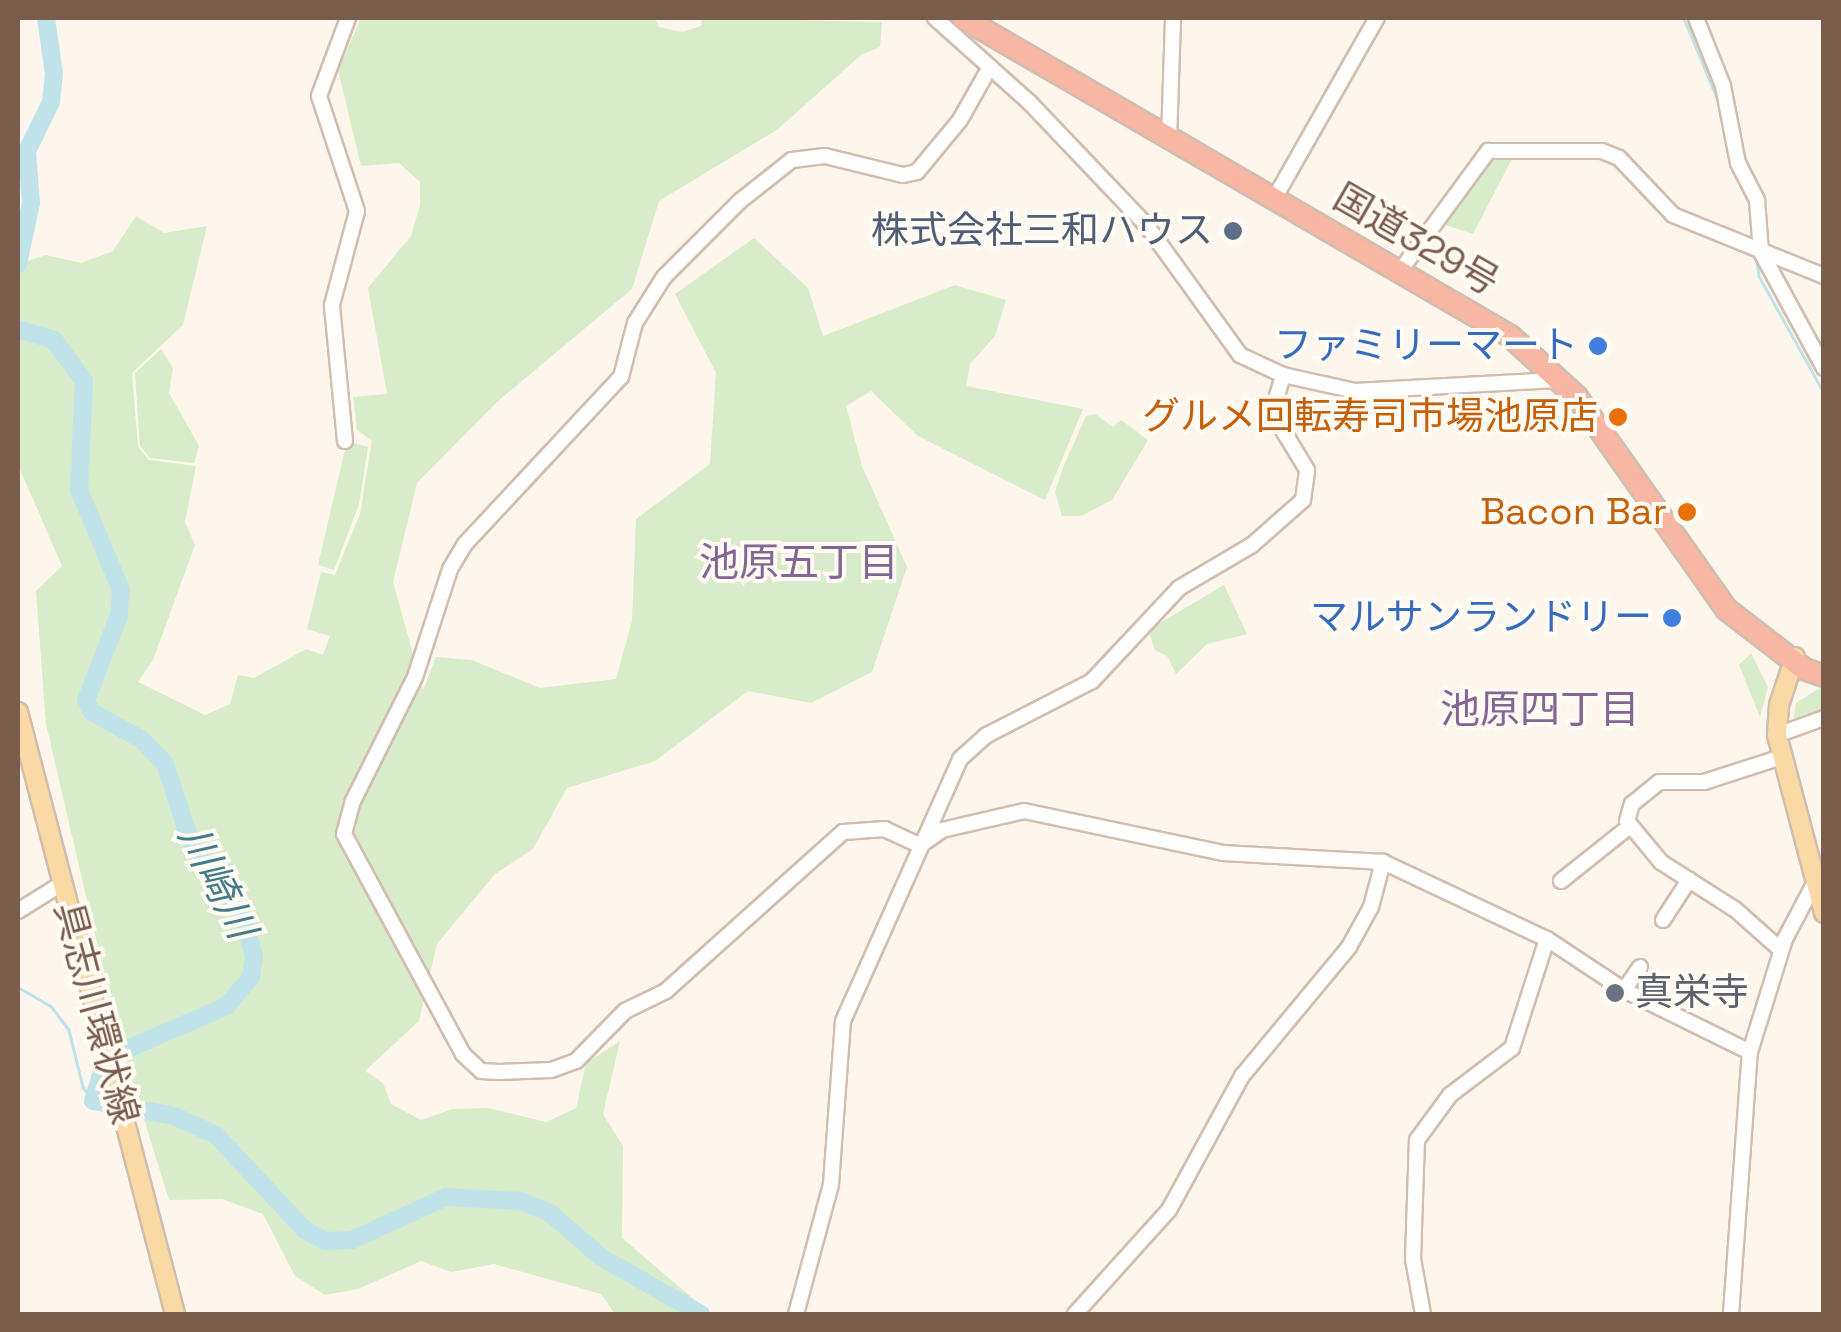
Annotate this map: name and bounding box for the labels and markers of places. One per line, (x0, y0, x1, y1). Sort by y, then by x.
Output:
place label: 株式会社三和ハウス (871, 208, 1213, 254)
marker: 株式会社三和ハウス (1222, 220, 1244, 242)
place label: ファミリーマート (1274, 323, 1578, 369)
marker: ファミリーマート (1587, 335, 1609, 357)
place label: グルメ回転寿司市場池原店 (1142, 394, 1598, 440)
marker: グルメ回転寿司市場池原店 (1607, 406, 1629, 428)
place label: Bacon Bar (1480, 489, 1667, 535)
marker: Bacon Bar (1676, 501, 1698, 523)
place label: マルサンランドリー (1310, 595, 1652, 641)
marker: マルサンランドリー (1661, 607, 1683, 629)
place label: 真栄寺 (1635, 970, 1749, 1016)
marker: 真栄寺 (1604, 982, 1626, 1004)

